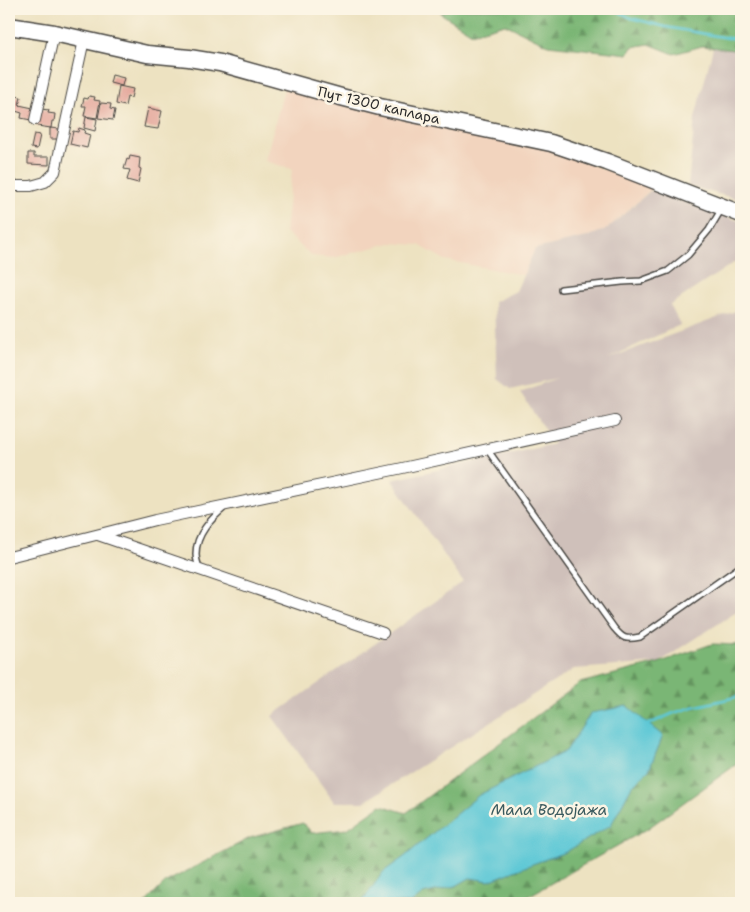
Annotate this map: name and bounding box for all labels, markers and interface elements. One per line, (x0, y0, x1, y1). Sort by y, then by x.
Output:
street label: Пут 1300 каплара (316, 82, 442, 128)
water label: Мала Водојажа (491, 800, 607, 820)

